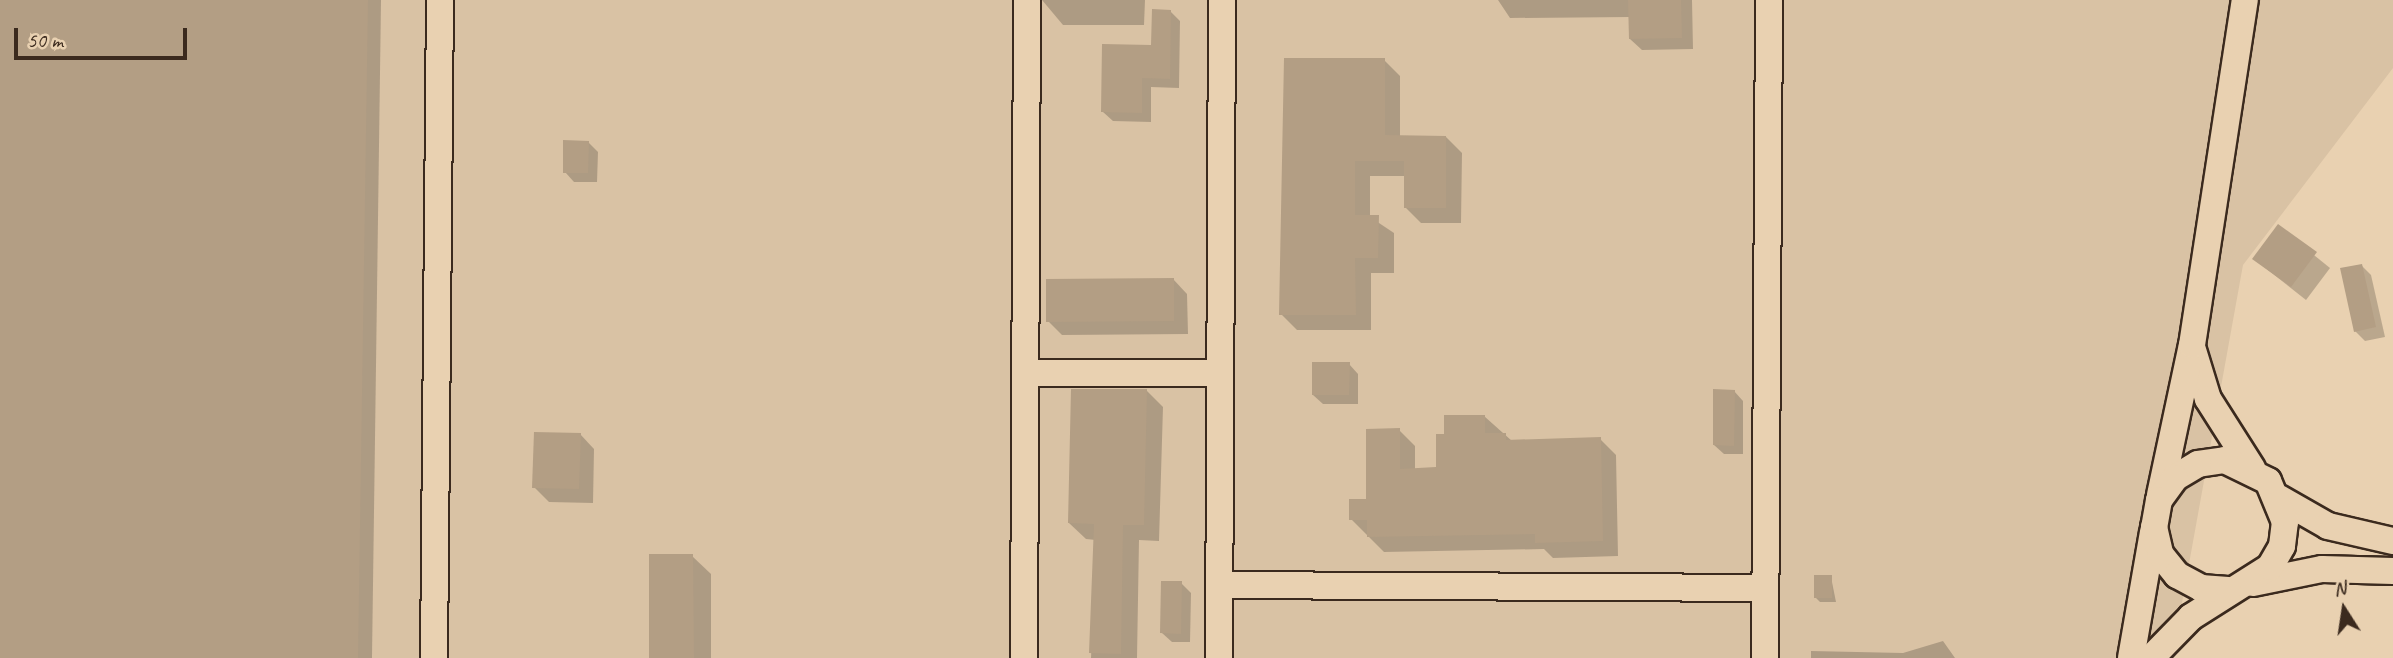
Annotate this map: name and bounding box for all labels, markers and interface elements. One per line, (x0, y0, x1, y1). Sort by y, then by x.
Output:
scale bar (18, 14, 191, 58)
text: 50 m (27, 27, 63, 53)
north arrow (2309, 574, 2379, 644)
text: N (2331, 575, 2348, 601)

